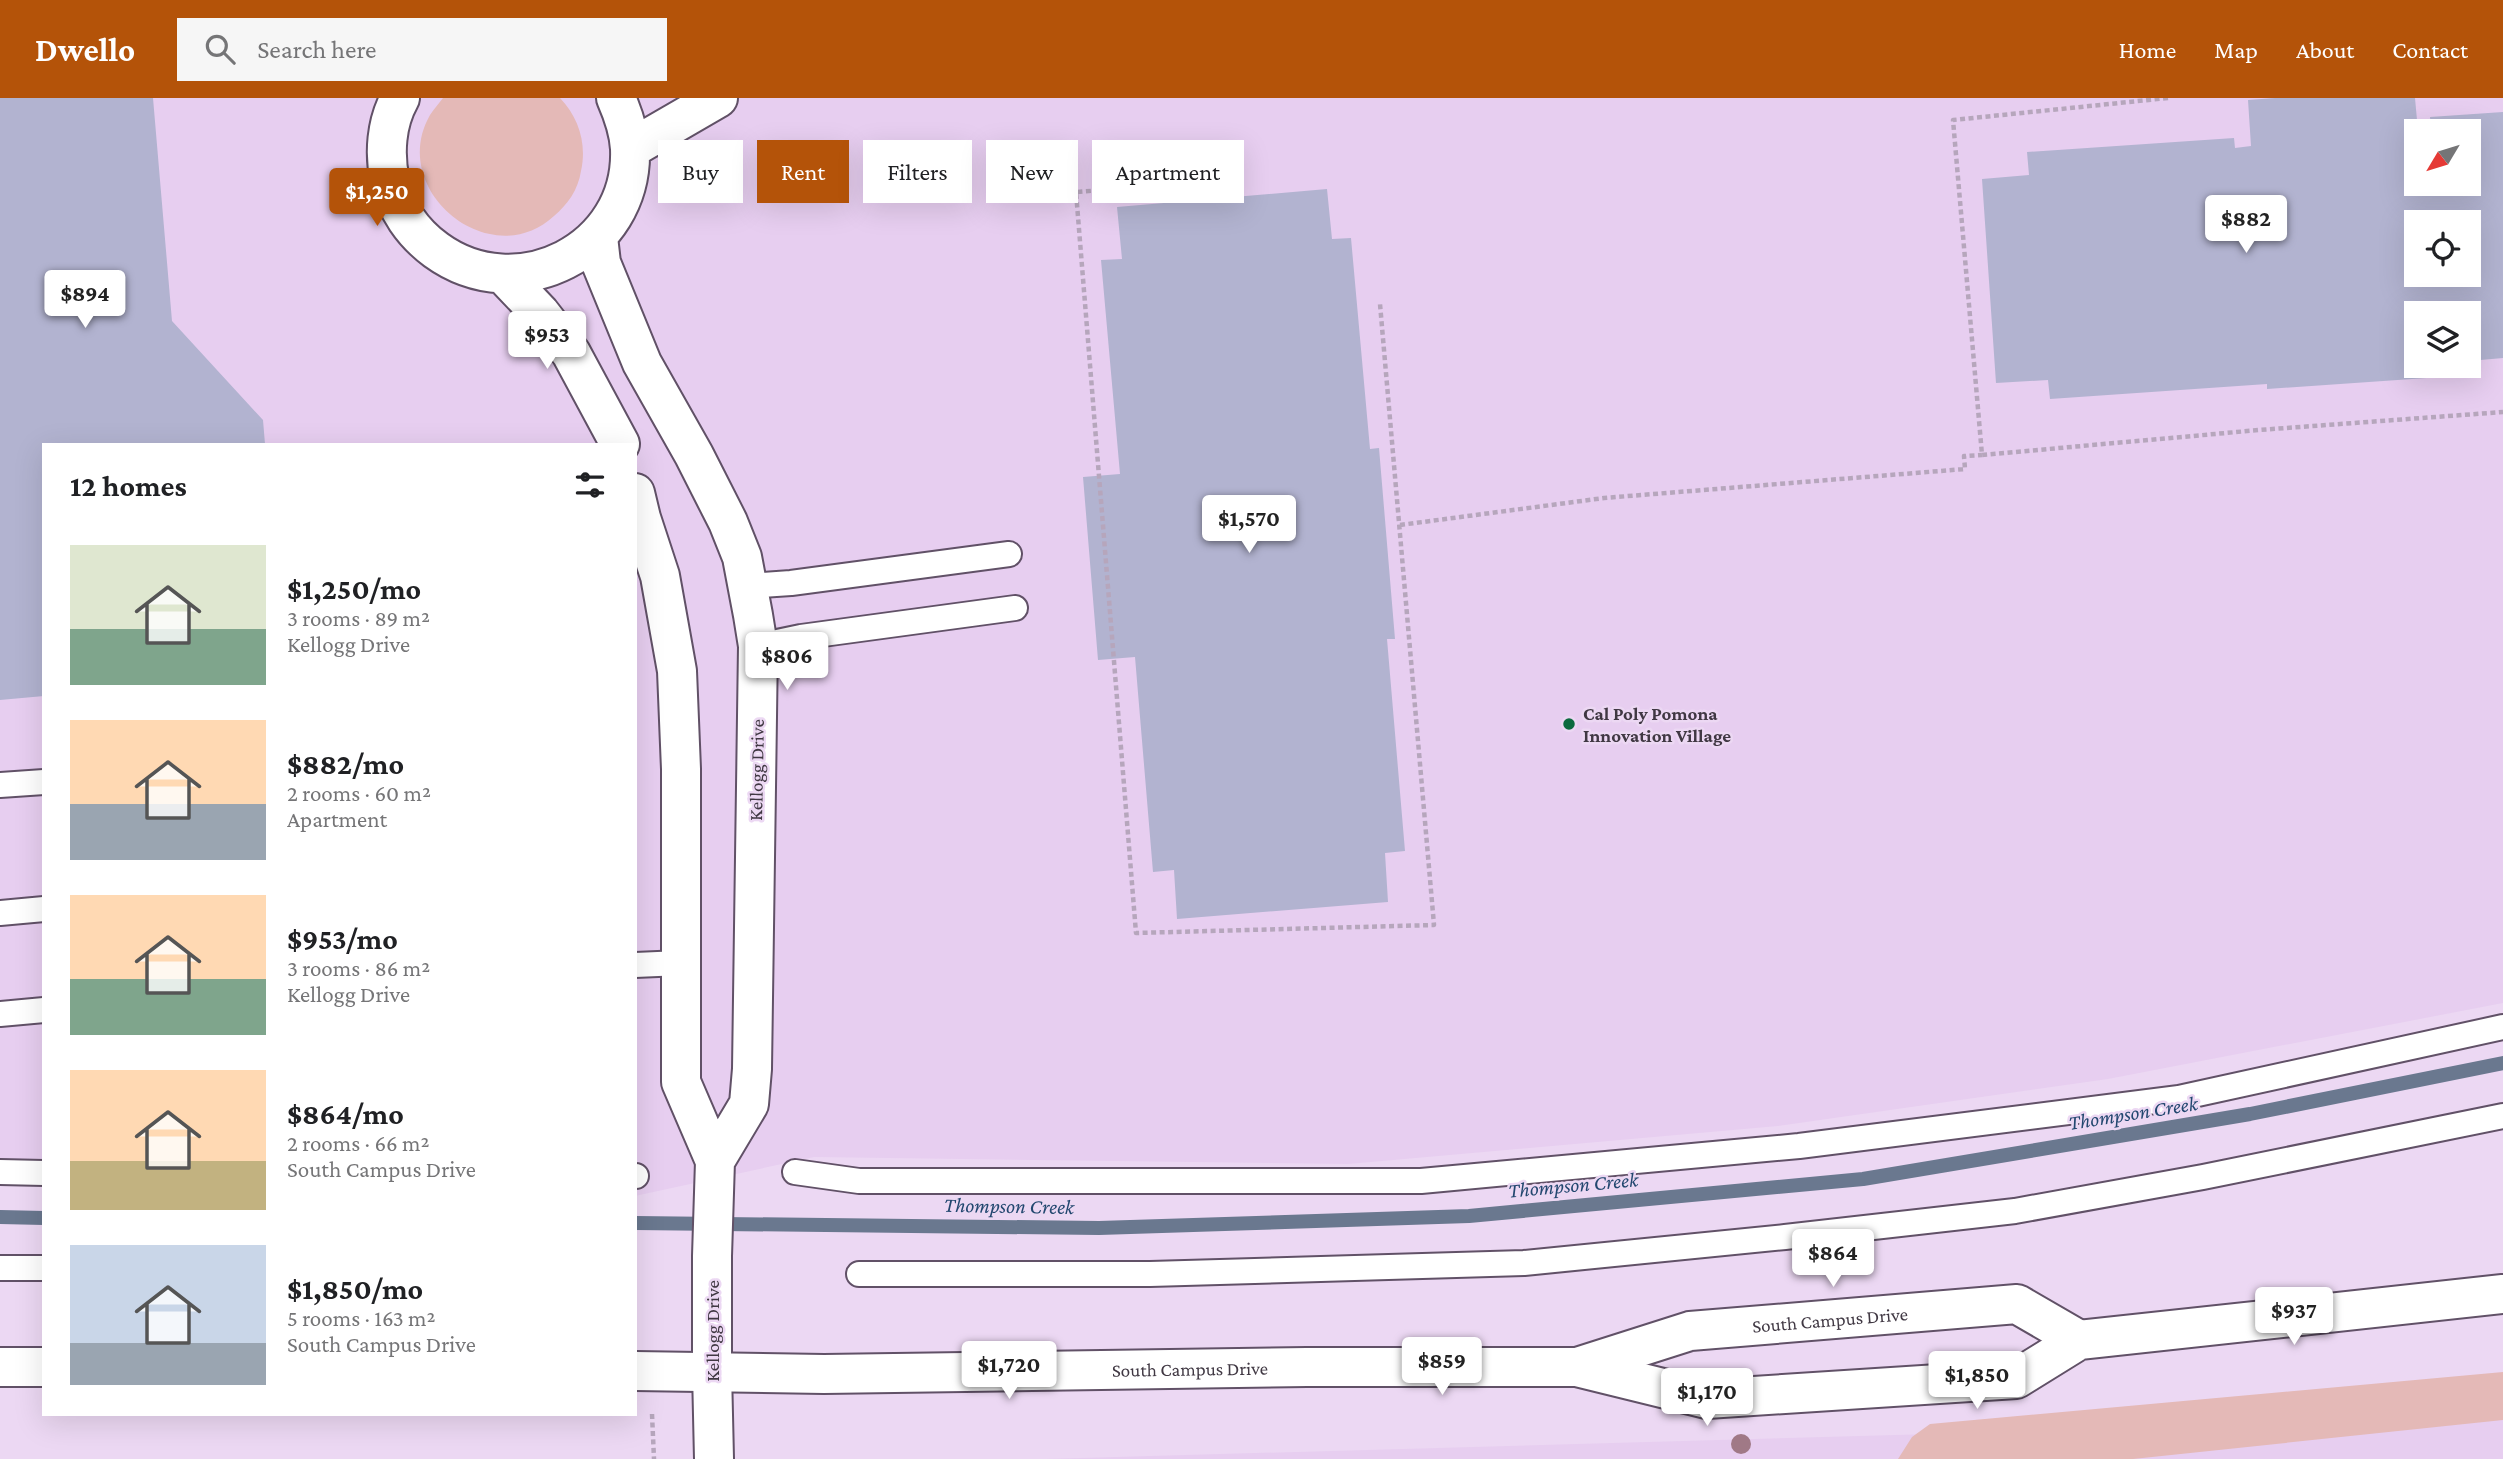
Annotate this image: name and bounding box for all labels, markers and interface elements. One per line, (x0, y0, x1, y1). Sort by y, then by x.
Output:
search box (177, 18, 667, 81)
icon: search (201, 30, 239, 68)
text: Dwello (35, 31, 135, 68)
text: Search here (257, 35, 377, 64)
text: Home (2119, 36, 2176, 63)
text: Map (2214, 36, 2258, 63)
text: About (2296, 36, 2354, 63)
text: Contact (2392, 36, 2468, 63)
north arrow (2404, 119, 2482, 196)
map controls (2404, 119, 2481, 378)
chip: Buy (658, 140, 743, 203)
chip: Rent (757, 140, 849, 203)
chip: Filters (863, 140, 972, 203)
chip: New (986, 140, 1078, 203)
chip: Apartment (1092, 140, 1244, 203)
pin: $1,250 (320, 169, 434, 228)
text: $1,250 (345, 178, 409, 204)
pin: $882 (2205, 195, 2287, 255)
text: $882 (2221, 205, 2271, 231)
button: locate (2404, 210, 2481, 287)
pin: $894 (44, 271, 126, 330)
text: $894 (60, 280, 110, 306)
button: layers (2404, 301, 2481, 378)
pin: $953 (506, 312, 588, 371)
text: $953 (524, 321, 570, 347)
icon: filters (571, 466, 609, 504)
text: 12 homes (70, 469, 187, 502)
pin: $1,570 (1192, 496, 1306, 555)
text: $1,570 (1218, 505, 1280, 531)
text: $1,250/mo (287, 572, 421, 605)
icon: home (126, 573, 210, 657)
text: 3 rooms · 89 m² (287, 605, 430, 631)
text: Kellogg Drive (287, 631, 410, 657)
pin: $806 (746, 632, 828, 692)
text: $806 (761, 642, 813, 668)
place label: Cal Poly Pomona Innovation Village (1583, 703, 1731, 746)
marker: Cal Poly Pomona Innovation Village (1561, 716, 1577, 732)
street label: Kellogg Drive (745, 719, 768, 821)
text: $882/mo (287, 747, 404, 780)
icon: home (126, 748, 210, 832)
text: 2 rooms · 60 m² (287, 780, 431, 806)
text: Apartment (287, 806, 387, 832)
text: $953/mo (287, 922, 398, 955)
icon: home (126, 923, 210, 1007)
text: 3 rooms · 86 m² (287, 955, 430, 981)
text: Kellogg Drive (287, 981, 410, 1007)
water label: Thompson Creek (2067, 1091, 2200, 1135)
text: $864/mo (287, 1097, 404, 1130)
icon: home (126, 1098, 210, 1182)
text: 2 rooms · 66 m² (287, 1130, 430, 1156)
text: South Campus Drive (287, 1156, 476, 1182)
water label: Thompson Creek (1507, 1167, 1640, 1203)
water label: Thompson Creek (944, 1193, 1075, 1219)
pin: $864 (1792, 1230, 1874, 1289)
text: $864 (1808, 1239, 1858, 1265)
text: $1,850/mo (287, 1272, 423, 1305)
icon: home (126, 1273, 210, 1357)
street label: Kellogg Drive (702, 1280, 723, 1382)
pin: $937 (2253, 1288, 2335, 1347)
text: $937 (2271, 1297, 2317, 1323)
street label: South Campus Drive (1751, 1303, 1909, 1337)
text: 5 rooms · 163 m² (287, 1305, 436, 1331)
text: South Campus Drive (287, 1331, 476, 1357)
pin: $859 (1401, 1338, 1483, 1397)
pin: $1,720 (952, 1342, 1066, 1401)
text: $859 (1418, 1347, 1466, 1373)
text: $1,720 (978, 1351, 1040, 1377)
pin: $1,850 (1920, 1352, 2034, 1411)
street label: South Campus Drive (1112, 1358, 1268, 1381)
text: $1,850 (1945, 1361, 2010, 1387)
pin: $1,170 (1650, 1368, 1764, 1428)
text: $1,170 (1677, 1378, 1737, 1404)

